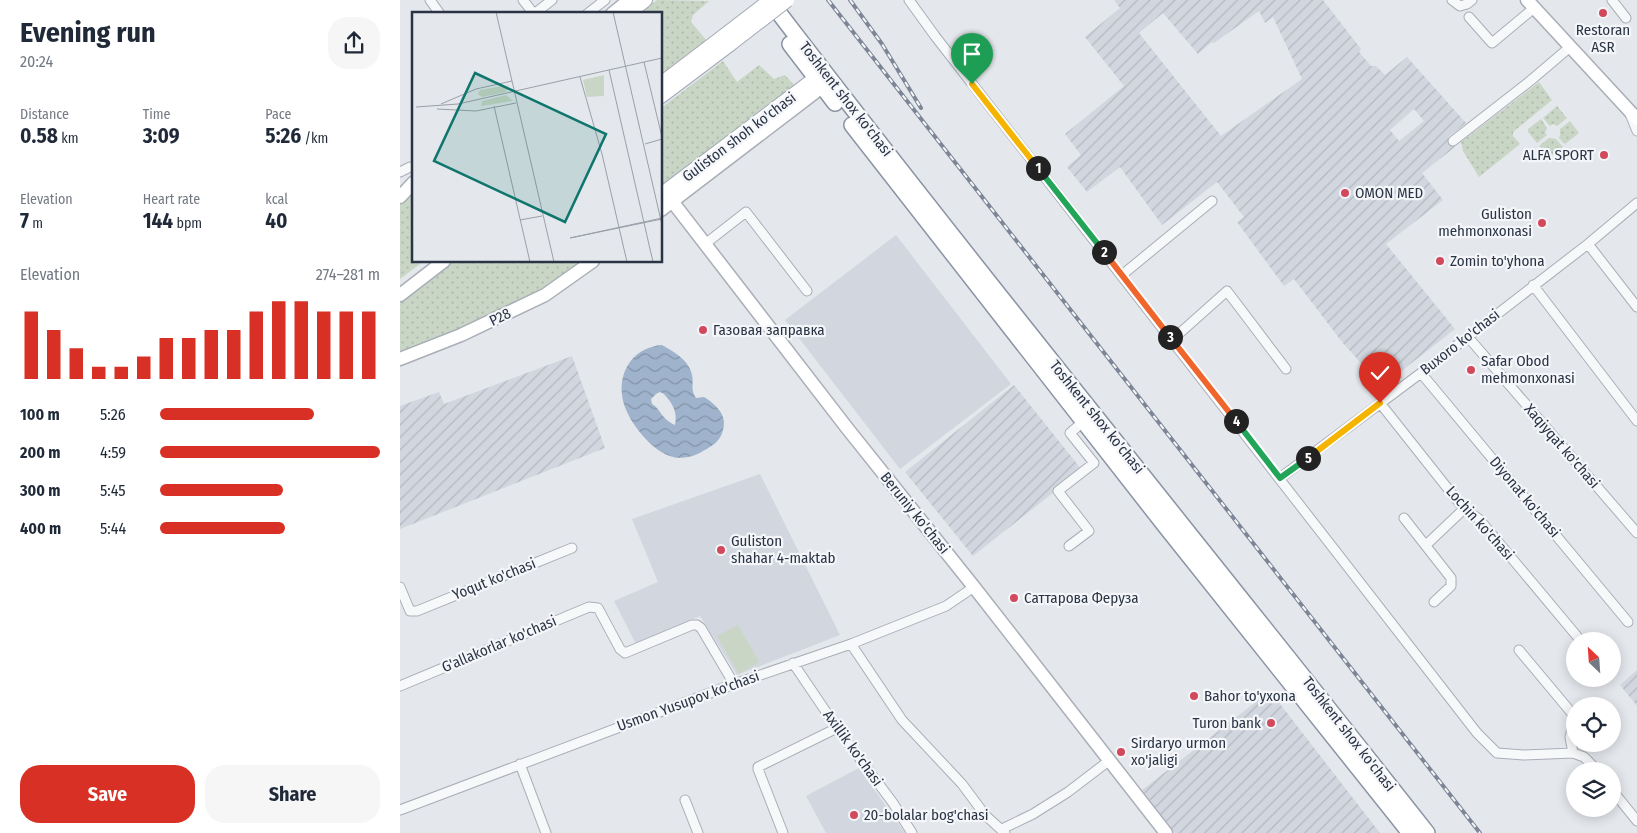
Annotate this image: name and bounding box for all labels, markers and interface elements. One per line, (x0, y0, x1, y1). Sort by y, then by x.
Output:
marker: Restoran ASR (1597, 7, 1609, 19)
inset map (412, 12, 662, 262)
text: Evening run (20, 16, 156, 49)
button: share (328, 17, 380, 69)
place label: Restoran ASR (1576, 21, 1630, 56)
pin (951, 33, 993, 84)
street label: Toshkent shox ko'chasi (796, 38, 896, 160)
icon: arrive (958, 40, 986, 68)
text: 20:24 (20, 52, 53, 71)
street label: Guliston shoh ko'chasi (679, 88, 799, 186)
text: Distance (20, 106, 69, 123)
text: Time (143, 106, 170, 123)
text: Pace (265, 106, 291, 123)
text: 0.58 (20, 123, 58, 149)
text: 3:09 (143, 123, 180, 149)
text: 5:26 (265, 123, 301, 149)
text: km (58, 130, 78, 147)
text: /km (301, 130, 328, 147)
place label: ALFA SPORT (1523, 146, 1594, 164)
marker: ALFA SPORT (1598, 149, 1610, 161)
pin: 1 (1026, 156, 1050, 180)
text: 1 (1036, 160, 1041, 177)
place label: OMON MED (1355, 184, 1423, 202)
marker: OMON MED (1339, 187, 1351, 199)
text: Elevation (20, 191, 73, 208)
text: Heart rate (143, 191, 200, 208)
text: kcal (265, 191, 288, 208)
place label: Guliston mehmonxonasi (1438, 205, 1532, 240)
text: 7 (20, 208, 29, 234)
text: 144 (143, 208, 173, 234)
text: 40 (265, 208, 288, 234)
text: m (29, 215, 43, 232)
text: bpm (173, 215, 202, 232)
marker: Guliston mehmonxonasi (1536, 217, 1548, 229)
pin: 2 (1092, 240, 1116, 264)
text: 2 (1101, 244, 1108, 261)
place label: Zomin to'yhona (1450, 252, 1545, 270)
marker: Zomin to'yhona (1434, 255, 1446, 267)
text: Elevation (20, 265, 80, 284)
text: 274–281 m (316, 265, 380, 284)
street label: Р28 (486, 304, 514, 330)
street label: Buxoro ko'chasi (1417, 305, 1503, 379)
place label: Газовая заправка (713, 321, 825, 339)
marker: Газовая заправка (697, 324, 709, 336)
pin: 3 (1158, 324, 1182, 350)
text: 3 (1167, 329, 1174, 346)
pin (1359, 352, 1401, 403)
place label: Safar Obod mehmonxonasi (1481, 352, 1575, 387)
street label: Toshkent shox ko'chasi (1046, 357, 1148, 477)
icon: check (1366, 359, 1394, 387)
marker: Safar Obod mehmonxonasi (1465, 364, 1477, 376)
street label: Xaqiyqat ko'chasi (1520, 400, 1604, 492)
text: 100 m (20, 405, 60, 424)
text: 5:26 (100, 405, 126, 424)
pin: 4 (1224, 408, 1248, 434)
text: 4 (1233, 413, 1240, 430)
text: 200 m (20, 443, 60, 462)
text: 4:59 (100, 443, 126, 462)
pin: 5 (1296, 446, 1320, 470)
text: 5 (1305, 450, 1312, 467)
street label: Diyonat ko'chasi (1486, 453, 1564, 541)
street label: Beruniy ko'chasi (877, 469, 953, 557)
text: 300 m (20, 481, 61, 500)
text: 5:45 (100, 481, 126, 500)
street label: Lochin ko'chasi (1442, 482, 1518, 564)
text: 400 m (20, 519, 61, 538)
text: 5:44 (100, 519, 126, 538)
place label: Guliston shahar 4-maktab (731, 532, 835, 567)
marker: Guliston shahar 4-maktab (715, 544, 727, 556)
street label: Yoqut ko'chasi (450, 554, 538, 604)
place label: Саттарова Феруза (1024, 589, 1139, 607)
marker: Саттарова Феруза (1008, 592, 1020, 604)
street label: G'allakorlar ko'chasi (439, 612, 559, 676)
north arrow (1566, 632, 1621, 688)
map controls (1566, 632, 1621, 817)
street label: Usmon Yusupov ko'chasi (614, 667, 762, 735)
street label: Toshkent shox ko'chasi (1299, 673, 1399, 795)
place label: Bahor to'yxona (1204, 687, 1296, 705)
marker: Bahor to'yxona (1188, 690, 1200, 702)
button: locate (1566, 697, 1621, 752)
street label: Axillik ko'chasi (819, 706, 887, 790)
place label: Turon bank (1193, 714, 1261, 732)
marker: Turon bank (1265, 717, 1277, 729)
place label: Sirdaryo urmon xo'jaligi (1131, 734, 1226, 769)
marker: Sirdaryo urmon xo'jaligi (1115, 746, 1127, 758)
button: layers (1566, 762, 1621, 817)
button: Save (20, 765, 195, 823)
button: Share (205, 765, 380, 823)
place label: 20-bolalar bog'chasi (864, 806, 988, 824)
marker: 20-bolalar bog'chasi (848, 809, 860, 821)

